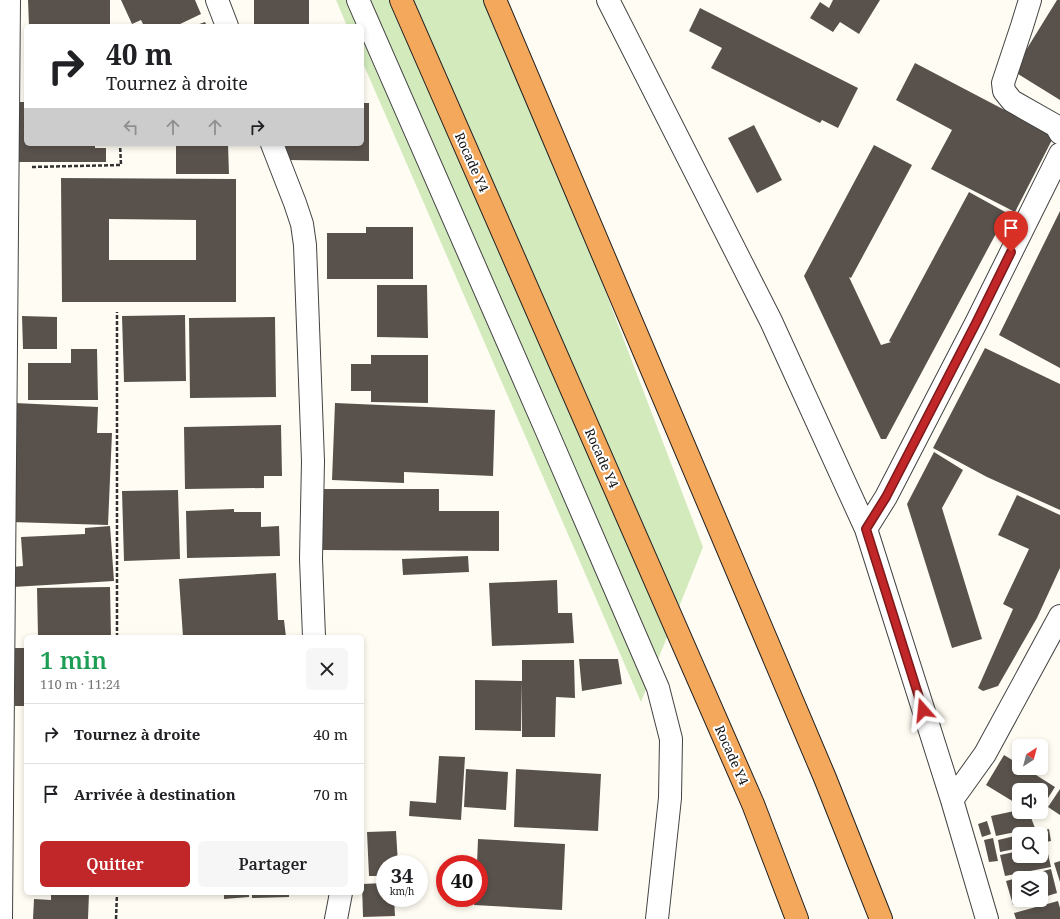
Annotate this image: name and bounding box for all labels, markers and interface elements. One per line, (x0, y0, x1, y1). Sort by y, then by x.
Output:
text: 40 m (106, 35, 173, 73)
icon: right (40, 40, 92, 92)
text: Tournez à droite (106, 71, 248, 95)
icon: left (120, 116, 142, 138)
icon: ahead (162, 116, 184, 138)
icon: ahead (204, 116, 226, 138)
icon: right (246, 116, 268, 138)
street label: Rocade Y4 (451, 129, 493, 195)
pin (994, 211, 1028, 252)
icon: arrive (1000, 217, 1022, 239)
street label: Rocade Y4 (581, 425, 623, 491)
text: 1 min (40, 643, 107, 676)
button: close (306, 648, 348, 690)
text: 110 m · 11:24 (40, 675, 120, 693)
position arrow (902, 689, 944, 731)
street label: Rocade Y4 (711, 722, 753, 788)
icon: right (40, 723, 62, 745)
text: Tournez à droite (74, 724, 200, 744)
text: 40 m (313, 724, 348, 744)
north arrow (1012, 739, 1048, 775)
map controls (1012, 739, 1048, 907)
icon: arrive (40, 783, 62, 805)
button: sound (1012, 783, 1048, 819)
text: Arrivée à destination (74, 784, 236, 804)
text: 70 m (313, 784, 348, 804)
button: search (1012, 827, 1048, 863)
button: Quitter (40, 841, 190, 887)
button: Partager (198, 841, 348, 887)
speed limit sign: 40 (436, 855, 488, 907)
text: 34 (391, 862, 413, 889)
button: layers (1012, 871, 1048, 907)
text: km/h (390, 884, 414, 898)

